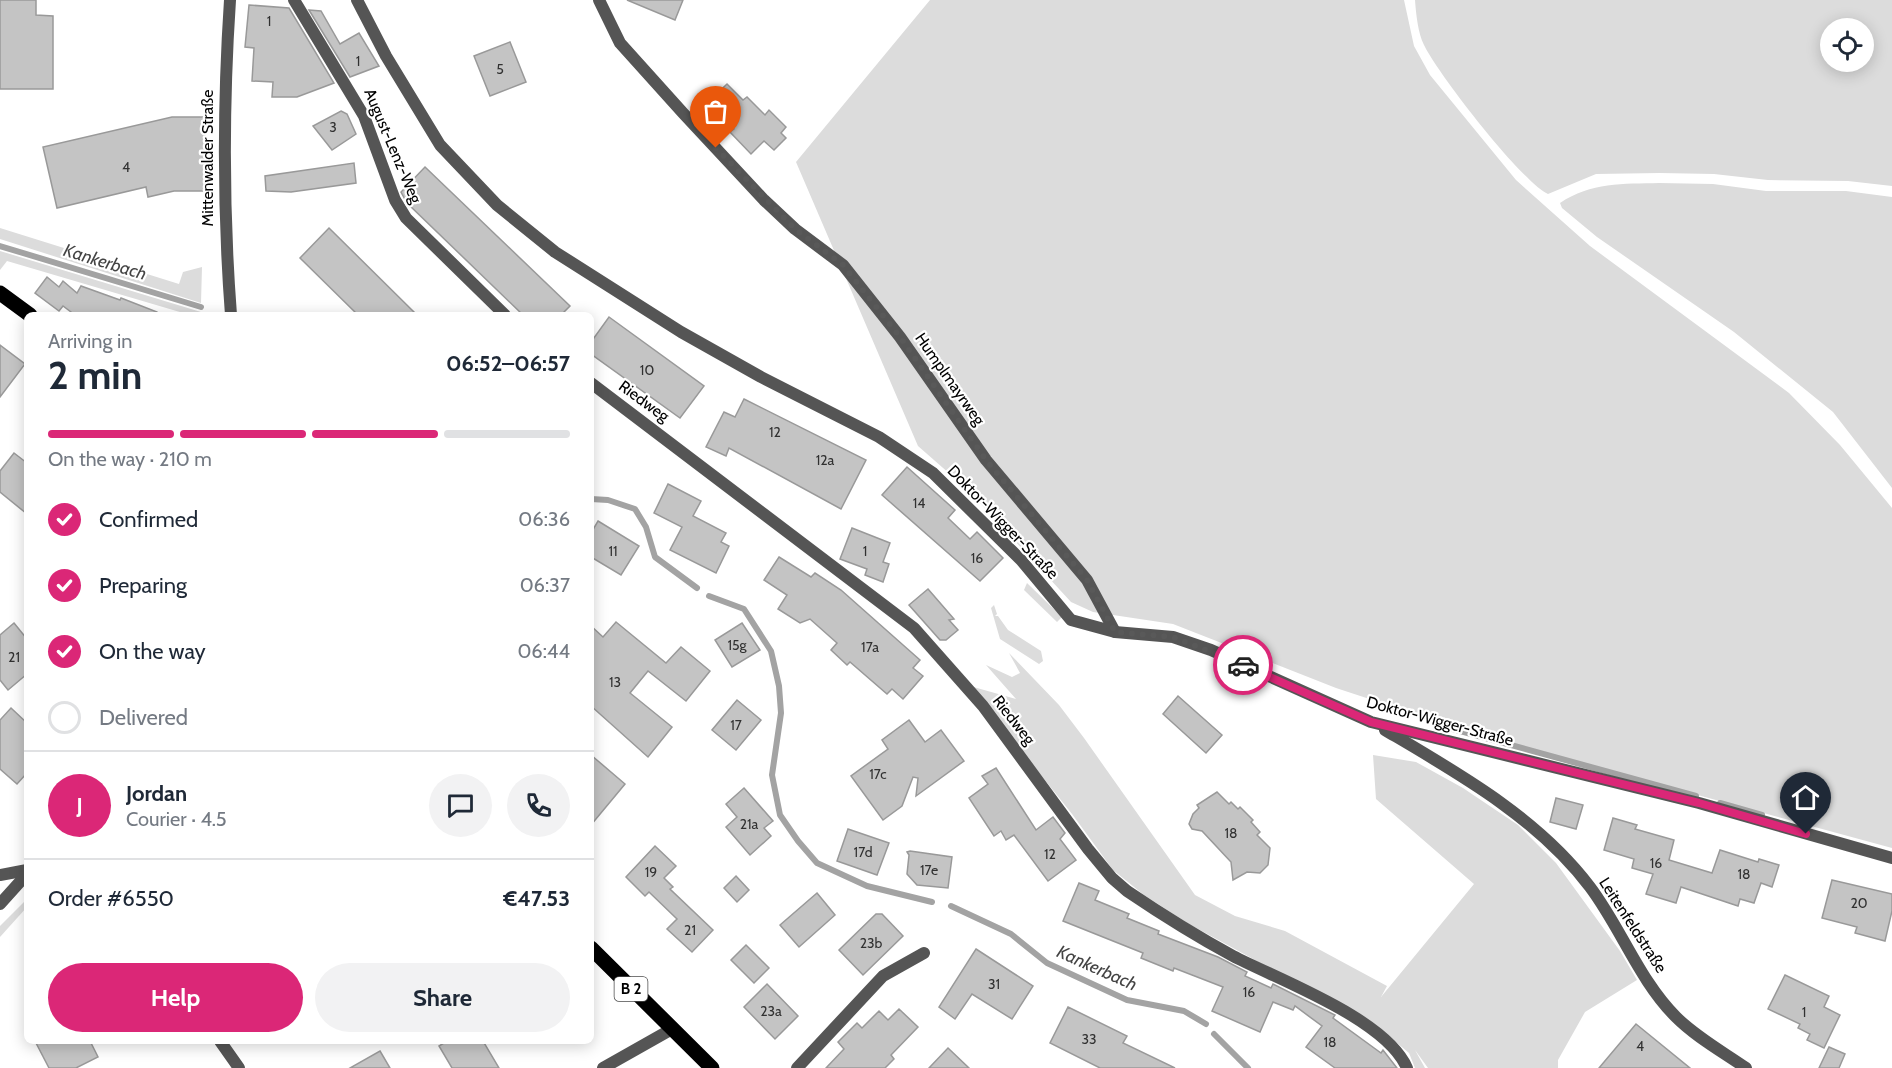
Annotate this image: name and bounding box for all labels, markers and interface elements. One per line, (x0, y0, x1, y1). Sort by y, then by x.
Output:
house number: 1 (267, 12, 271, 30)
map controls (1820, 18, 1874, 72)
button: locate (1820, 18, 1874, 72)
house number: 1 (356, 52, 360, 70)
house number: 5 (496, 60, 504, 78)
street label: August-Lenz-Weg (360, 86, 426, 207)
pin (690, 86, 741, 148)
street label: Mittenwalder Straße (198, 89, 217, 227)
icon: bag (699, 95, 732, 128)
house number: 3 (329, 118, 337, 136)
house number: 4 (122, 158, 130, 176)
water label: Kankerbach (61, 239, 149, 285)
text: Arriving in (48, 329, 132, 353)
street label: Humplmayrweg (911, 329, 989, 430)
text: 06:52–06:57 (446, 350, 570, 377)
text: 2 min (48, 351, 142, 399)
house number: 10 (640, 361, 654, 379)
street label: Riedweg (615, 376, 674, 426)
house number: 12 (769, 423, 781, 441)
text: On the way · 210 m (48, 447, 212, 471)
house number: 12a (816, 451, 835, 469)
street label: Doktor-Wigger-Straße (944, 461, 1062, 583)
house number: 14 (913, 494, 925, 512)
icon: check (48, 503, 81, 536)
text: Confirmed (99, 506, 198, 533)
text: 06:36 (518, 507, 570, 531)
house number: 11 (608, 542, 618, 560)
house number: 1 (863, 542, 867, 560)
house number: 16 (971, 549, 983, 567)
icon: check (48, 569, 81, 602)
text: Preparing (99, 572, 187, 599)
text: 06:37 (520, 573, 570, 597)
icon: check (48, 635, 81, 668)
courier (1213, 635, 1273, 695)
house number: 15g (727, 636, 748, 654)
text: On the way (99, 638, 206, 665)
house number: 17a (861, 638, 879, 656)
text: 06:44 (517, 639, 570, 663)
house number: 21 (8, 648, 20, 666)
icon: car (1227, 649, 1260, 682)
house number: 13 (609, 673, 621, 691)
street label: Riedweg (989, 691, 1040, 749)
street label: Doktor-Wigger-Straße (1364, 692, 1516, 750)
text: Delivered (99, 704, 188, 731)
house number: 17 (730, 716, 742, 734)
house number: 17c (869, 765, 887, 783)
pin (1780, 772, 1831, 834)
button: chat (429, 774, 492, 837)
button: phone (507, 774, 570, 837)
text: Jordan (126, 780, 187, 807)
icon: home (1789, 781, 1822, 814)
text: J (76, 792, 83, 819)
text: Courier · 4.5 (126, 807, 227, 831)
house number: 21a (740, 815, 759, 833)
house number: 18 (1224, 824, 1238, 842)
house number: 17d (854, 843, 872, 861)
house number: 12 (1044, 845, 1056, 863)
house number: 16 (1650, 854, 1662, 872)
house number: 17e (920, 861, 938, 879)
house number: 19 (645, 863, 657, 881)
house number: 18 (1737, 865, 1751, 883)
street label: Leitenfeldstraße (1595, 874, 1671, 976)
text: Order #6550 (48, 885, 174, 912)
text: €47.53 (503, 885, 570, 912)
house number: 20 (1850, 894, 1868, 912)
house number: 21 (684, 921, 696, 939)
house number: 23b (860, 934, 883, 952)
water label: Kankerbach (1053, 941, 1141, 995)
button: Help (48, 963, 303, 1032)
button: Share (315, 963, 570, 1032)
house number: 31 (988, 975, 1000, 993)
road number: B 2 (614, 977, 648, 1001)
house number: 16 (1243, 983, 1255, 1001)
house number: 23a (760, 1002, 782, 1020)
house number: 1 (1802, 1003, 1806, 1021)
house number: 33 (1081, 1030, 1097, 1048)
house number: 18 (1323, 1033, 1337, 1051)
house number: 4 (1636, 1037, 1644, 1055)

